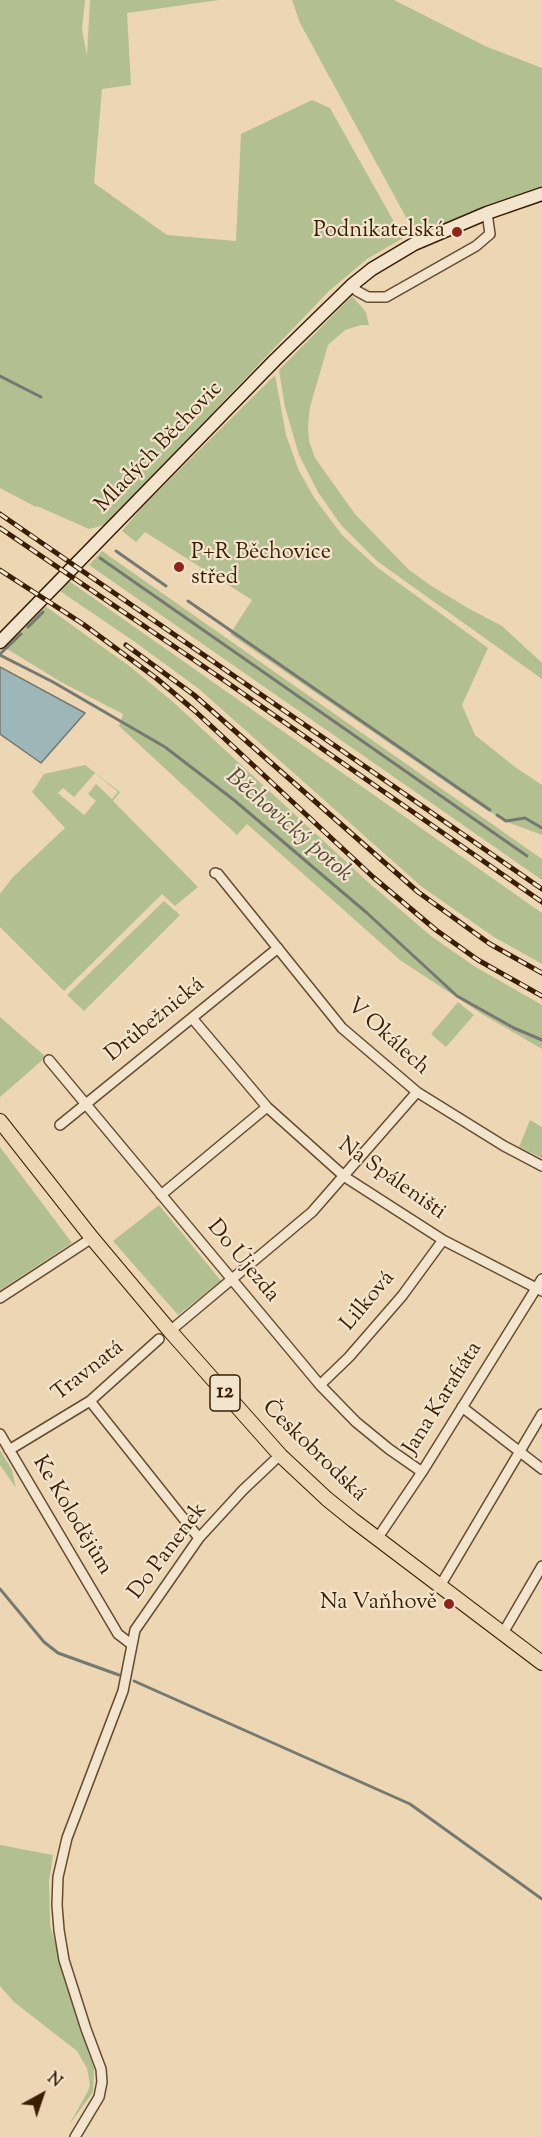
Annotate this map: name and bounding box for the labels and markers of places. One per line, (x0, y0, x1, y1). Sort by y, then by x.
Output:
place label: Podnikatelská (313, 219, 445, 245)
marker: Podnikatelská (450, 225, 464, 239)
place label: P+R Běchovice střed (191, 541, 331, 592)
marker: P+R Běchovice střed (172, 560, 186, 574)
place label: Na Vaňhově (320, 1591, 437, 1617)
marker: Na Vaňhově (442, 1597, 456, 1611)

